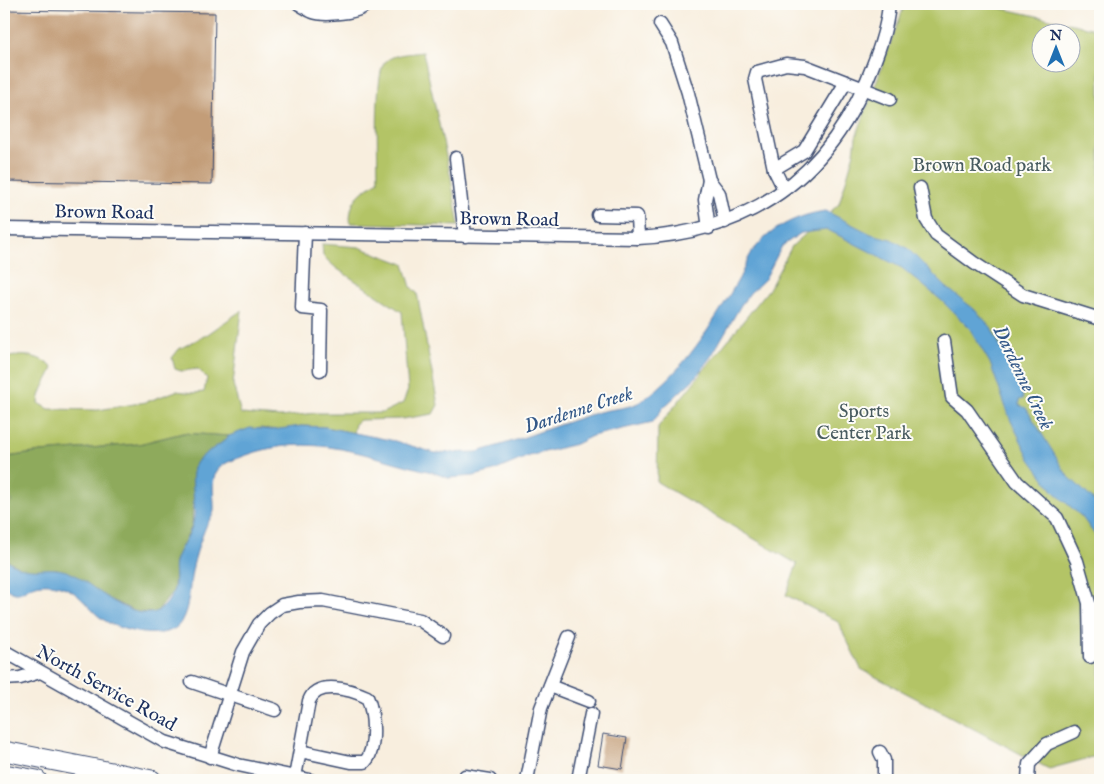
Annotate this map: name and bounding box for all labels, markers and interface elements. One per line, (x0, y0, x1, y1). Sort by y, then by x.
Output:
north arrow (1032, 22, 1082, 72)
text: N (1049, 27, 1062, 45)
park label: Brown Road park (912, 154, 1052, 178)
street label: Brown Road (54, 200, 155, 226)
street label: Brown Road (459, 207, 560, 233)
water label: Dardenne Creek (987, 321, 1059, 434)
water label: Dardenne Creek (521, 381, 636, 440)
park label: Sports Center Park (817, 400, 912, 446)
street label: North Service Road (32, 640, 181, 738)

